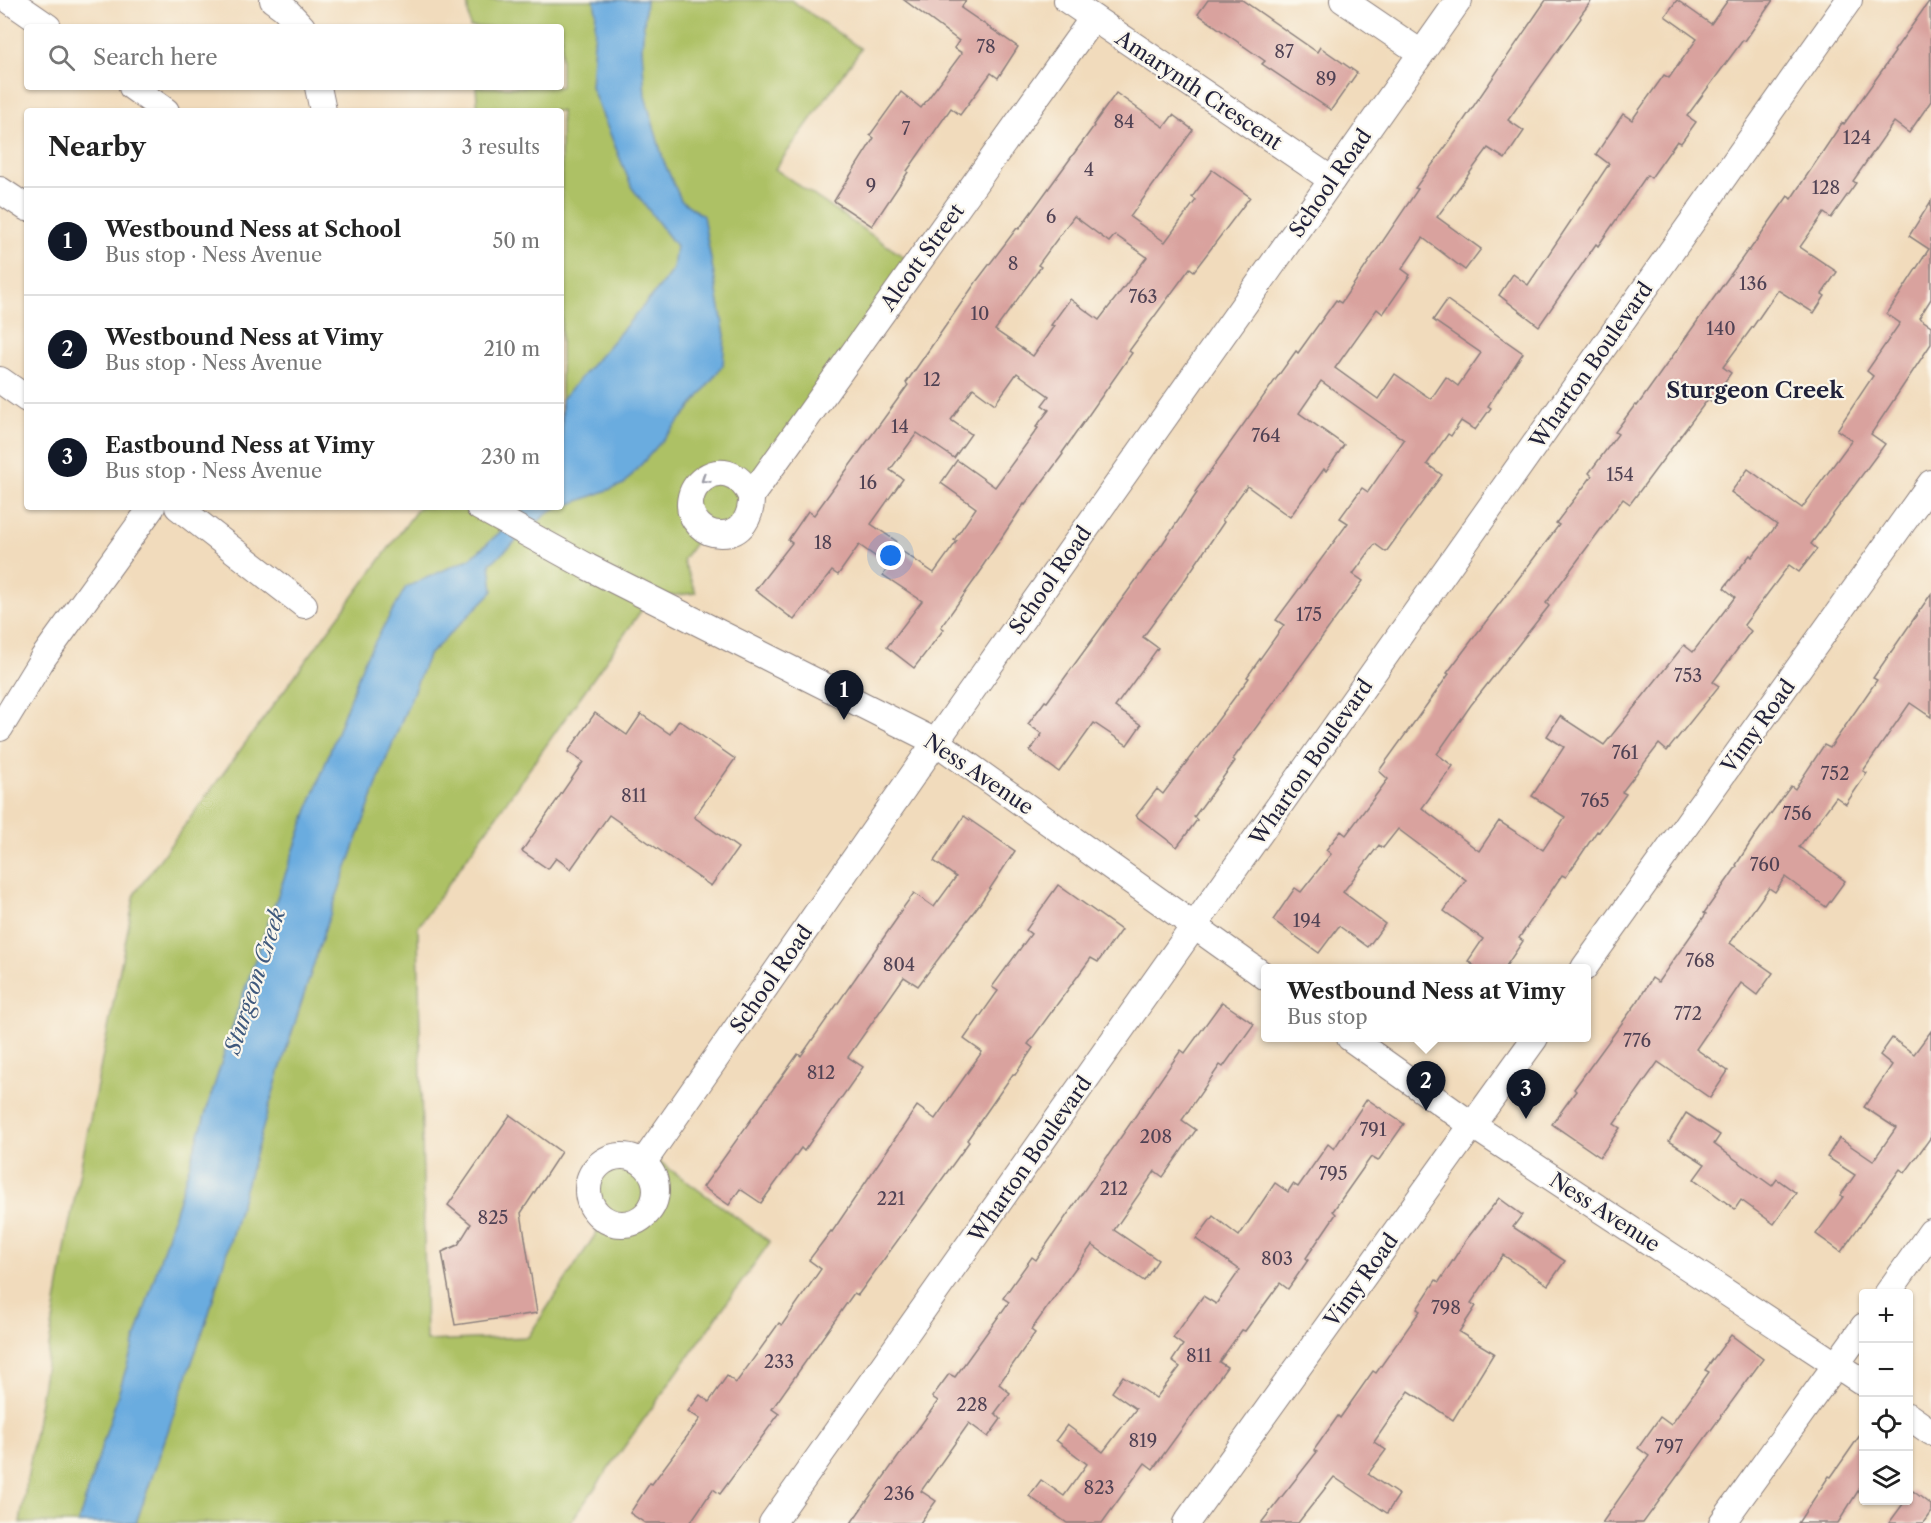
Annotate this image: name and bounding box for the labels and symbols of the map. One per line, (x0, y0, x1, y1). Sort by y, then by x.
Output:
street label: Amarynth Crescent (1110, 25, 1287, 155)
house number: 78 (976, 36, 996, 58)
house number: 87 (1274, 41, 1294, 63)
house number: 89 (1315, 68, 1337, 90)
house number: 84 (1113, 111, 1135, 133)
house number: 7 (902, 118, 911, 140)
street label: School Road (1284, 124, 1377, 242)
house number: 124 (1843, 127, 1871, 149)
house number: 4 (1084, 159, 1094, 181)
house number: 9 (866, 175, 876, 197)
house number: 128 (1812, 177, 1840, 199)
street label: Alcott Street (874, 198, 969, 316)
house number: 6 (1046, 206, 1056, 228)
house number: 8 (1008, 253, 1018, 275)
house number: 136 (1739, 273, 1767, 295)
street label: Wharton Boulevard (1524, 277, 1658, 454)
house number: 763 (1129, 286, 1157, 308)
house number: 10 (971, 303, 989, 325)
house number: 140 (1706, 318, 1736, 340)
house number: 12 (923, 369, 941, 391)
district label: Sturgeon Creek (1666, 377, 1844, 404)
house number: 14 (891, 416, 909, 438)
house number: 764 (1251, 425, 1281, 447)
house number: 154 (1606, 464, 1634, 486)
one-way arrow (701, 472, 712, 483)
house number: 16 (859, 472, 877, 494)
street label: School Road (1004, 521, 1097, 639)
house number: 18 (814, 532, 832, 554)
your location (876, 541, 905, 570)
house number: 175 (1296, 604, 1322, 626)
house number: 753 (1674, 665, 1702, 687)
pin: 1 (824, 670, 864, 720)
street label: Wharton Boulevard (1244, 674, 1378, 851)
street label: Vimy Road (1715, 674, 1800, 778)
street label: Ness Avenue (920, 728, 1038, 820)
house number: 761 (1612, 742, 1639, 764)
house number: 752 (1821, 763, 1849, 785)
house number: 811 (621, 785, 647, 807)
house number: 765 (1581, 790, 1609, 812)
house number: 756 (1782, 803, 1812, 825)
house number: 760 (1750, 854, 1780, 876)
water label: Sturgeon Creek (218, 904, 291, 1059)
house number: 194 (1293, 910, 1321, 932)
street label: School Road (725, 920, 818, 1038)
house number: 768 (1685, 950, 1715, 972)
house number: 804 (883, 954, 915, 976)
house number: 772 (1674, 1003, 1702, 1025)
house number: 776 (1623, 1030, 1651, 1052)
house number: 812 (807, 1062, 835, 1084)
pin: 2 (1406, 1062, 1446, 1111)
pin: 3 (1506, 1070, 1546, 1119)
street label: Wharton Boulevard (963, 1071, 1097, 1248)
house number: 791 (1360, 1119, 1387, 1141)
house number: 208 (1140, 1126, 1172, 1148)
house number: 795 (1318, 1163, 1348, 1185)
street label: Ness Avenue (1545, 1167, 1665, 1257)
house number: 212 (1100, 1178, 1128, 1200)
house number: 221 (877, 1188, 906, 1210)
house number: 825 (478, 1207, 508, 1229)
street label: Vimy Road (1318, 1228, 1403, 1332)
house number: 803 (1261, 1248, 1293, 1270)
house number: 798 (1431, 1297, 1461, 1319)
house number: 811 (1186, 1345, 1212, 1367)
house number: 233 (764, 1351, 794, 1373)
house number: 228 (956, 1394, 988, 1416)
house number: 819 (1129, 1430, 1157, 1452)
house number: 797 (1655, 1436, 1683, 1458)
house number: 823 (1084, 1477, 1114, 1499)
house number: 236 (884, 1483, 914, 1505)

